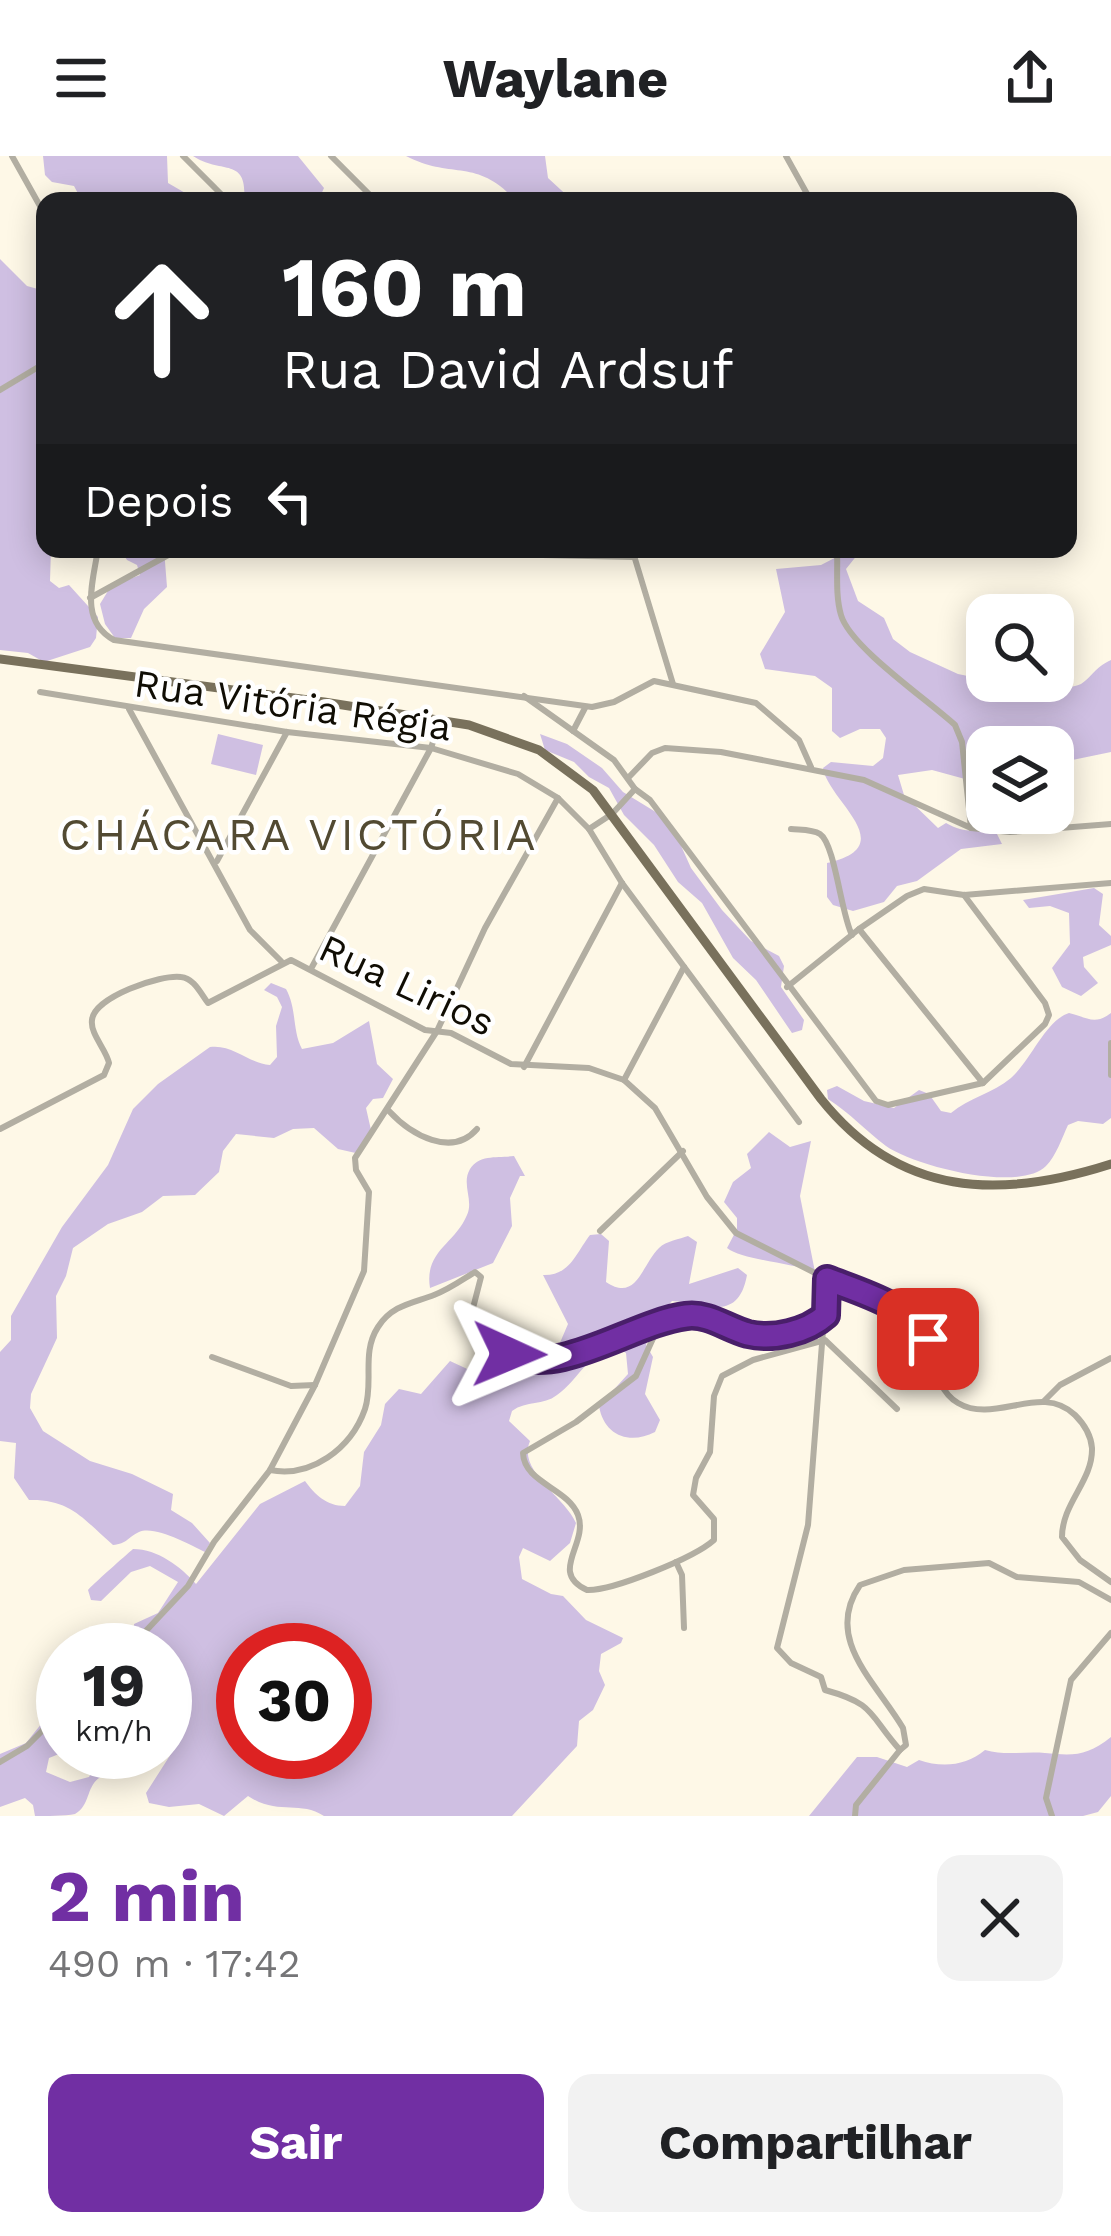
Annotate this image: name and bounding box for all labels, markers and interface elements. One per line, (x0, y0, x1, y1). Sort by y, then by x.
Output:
icon: menu (48, 45, 114, 111)
icon: share (997, 45, 1063, 111)
text: Waylane (443, 47, 668, 110)
text: 160 m (282, 238, 527, 336)
icon: ahead (84, 240, 240, 396)
text: Rua David Ardsuf (282, 338, 733, 401)
icon: left (257, 468, 323, 534)
text: Depois (84, 475, 233, 528)
map controls (966, 594, 1074, 834)
button: search (966, 594, 1074, 702)
street label: Rua Vitória Régia (132, 660, 454, 750)
button: layers (966, 726, 1074, 834)
district label: CHÁCARA VICTÓRIA (60, 808, 538, 861)
street label: Rua Lirios (312, 925, 502, 1045)
pin (877, 1288, 979, 1390)
position arrow (446, 1291, 572, 1417)
icon: arrive (895, 1306, 961, 1372)
speed limit sign: 30 (216, 1623, 372, 1779)
text: 19 (83, 1650, 145, 1721)
text: km/h (75, 1713, 153, 1748)
text: 2 min (48, 1854, 245, 1938)
button: close (937, 1855, 1063, 1981)
text: 490 m · 17:42 (48, 1941, 300, 1986)
button: Sair (48, 2074, 544, 2212)
button: Compartilhar (568, 2074, 1063, 2212)

